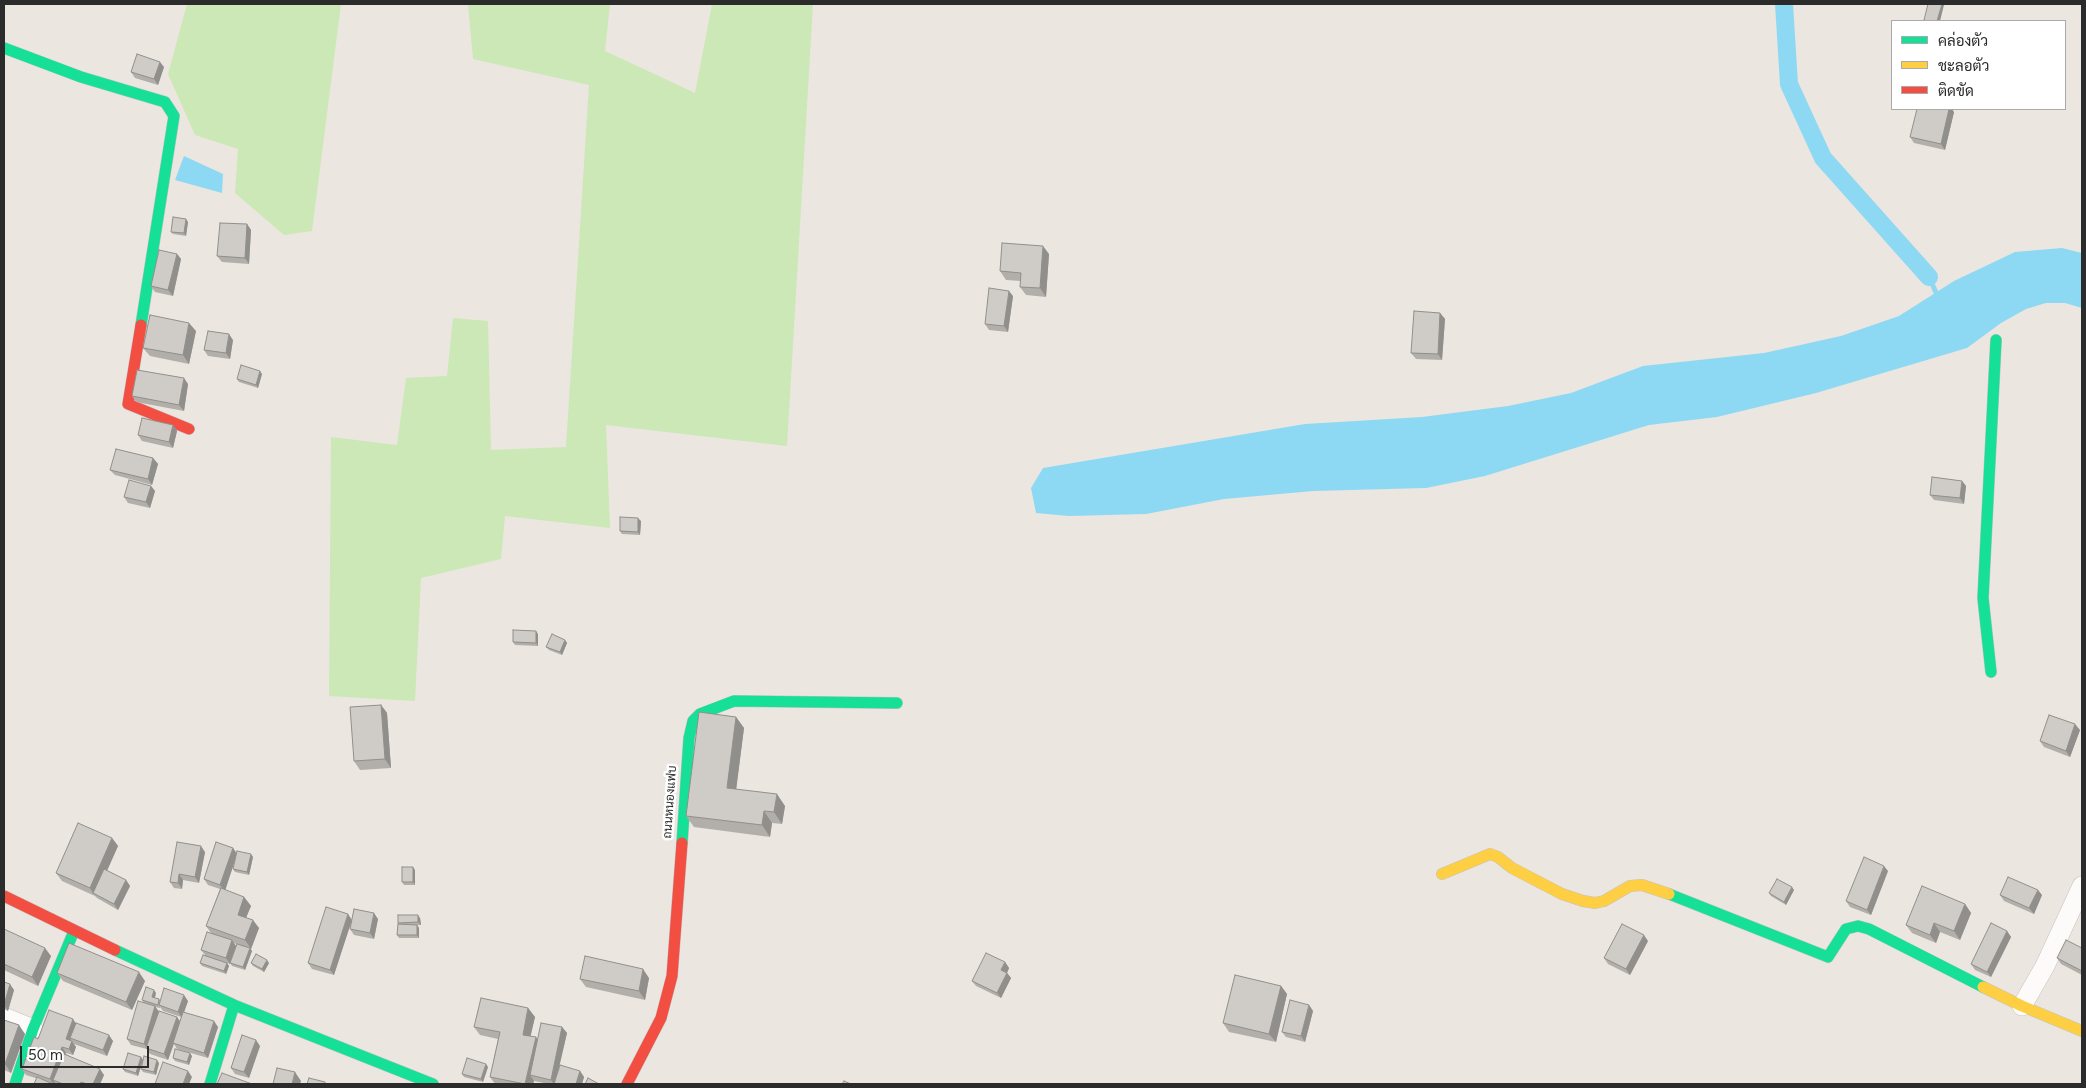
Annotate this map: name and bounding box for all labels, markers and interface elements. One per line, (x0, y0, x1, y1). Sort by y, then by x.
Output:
legend (1891, 20, 2066, 110)
text: คล่องตัว (1938, 32, 1988, 50)
text: ชะลอตัว (1938, 57, 1989, 75)
text: ติดขัด (1938, 82, 1974, 100)
street label: ถนนหนองแฟบ (660, 765, 680, 839)
scale bar (22, 1036, 151, 1068)
text: 50 m (28, 1046, 63, 1064)

